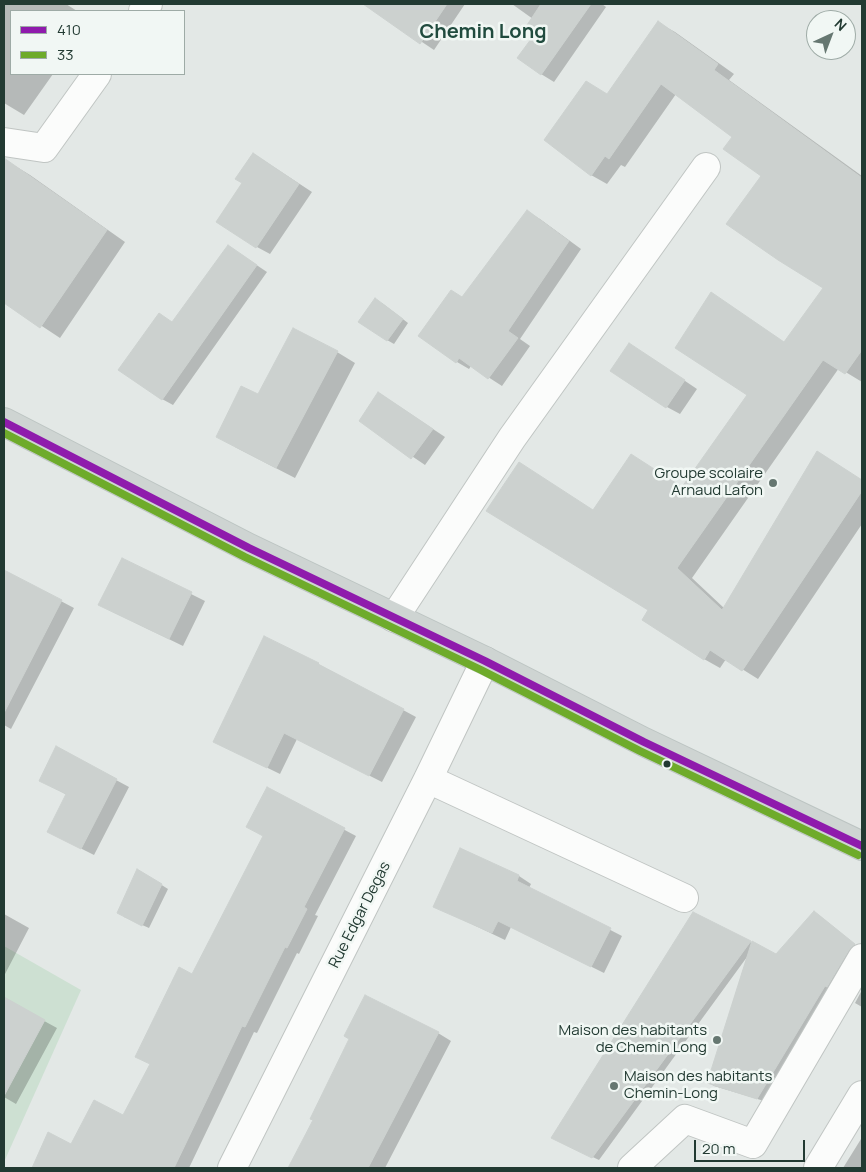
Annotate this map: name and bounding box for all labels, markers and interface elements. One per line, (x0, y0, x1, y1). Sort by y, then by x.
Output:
legend (10, 10, 185, 75)
north arrow (806, 10, 856, 60)
text: N (831, 14, 851, 35)
text: 410 (57, 19, 81, 40)
district label: Chemin Long (420, 20, 546, 44)
text: 33 (57, 44, 74, 65)
place label: Groupe scolaire Arnaud Lafon (655, 465, 763, 500)
marker: Groupe scolaire Arnaud Lafon (767, 477, 779, 489)
unlabelled marker (662, 759, 672, 769)
street label: Rue Edgar Degas (325, 859, 395, 971)
place label: Maison des habitants de Chemin Long (559, 1022, 707, 1057)
marker: Maison des habitants de Chemin Long (711, 1034, 723, 1046)
place label: Maison des habitants Chemin-Long (624, 1068, 772, 1103)
marker: Maison des habitants Chemin-Long (608, 1080, 620, 1092)
scale bar (696, 1130, 807, 1162)
text: 20 m (702, 1138, 735, 1159)

